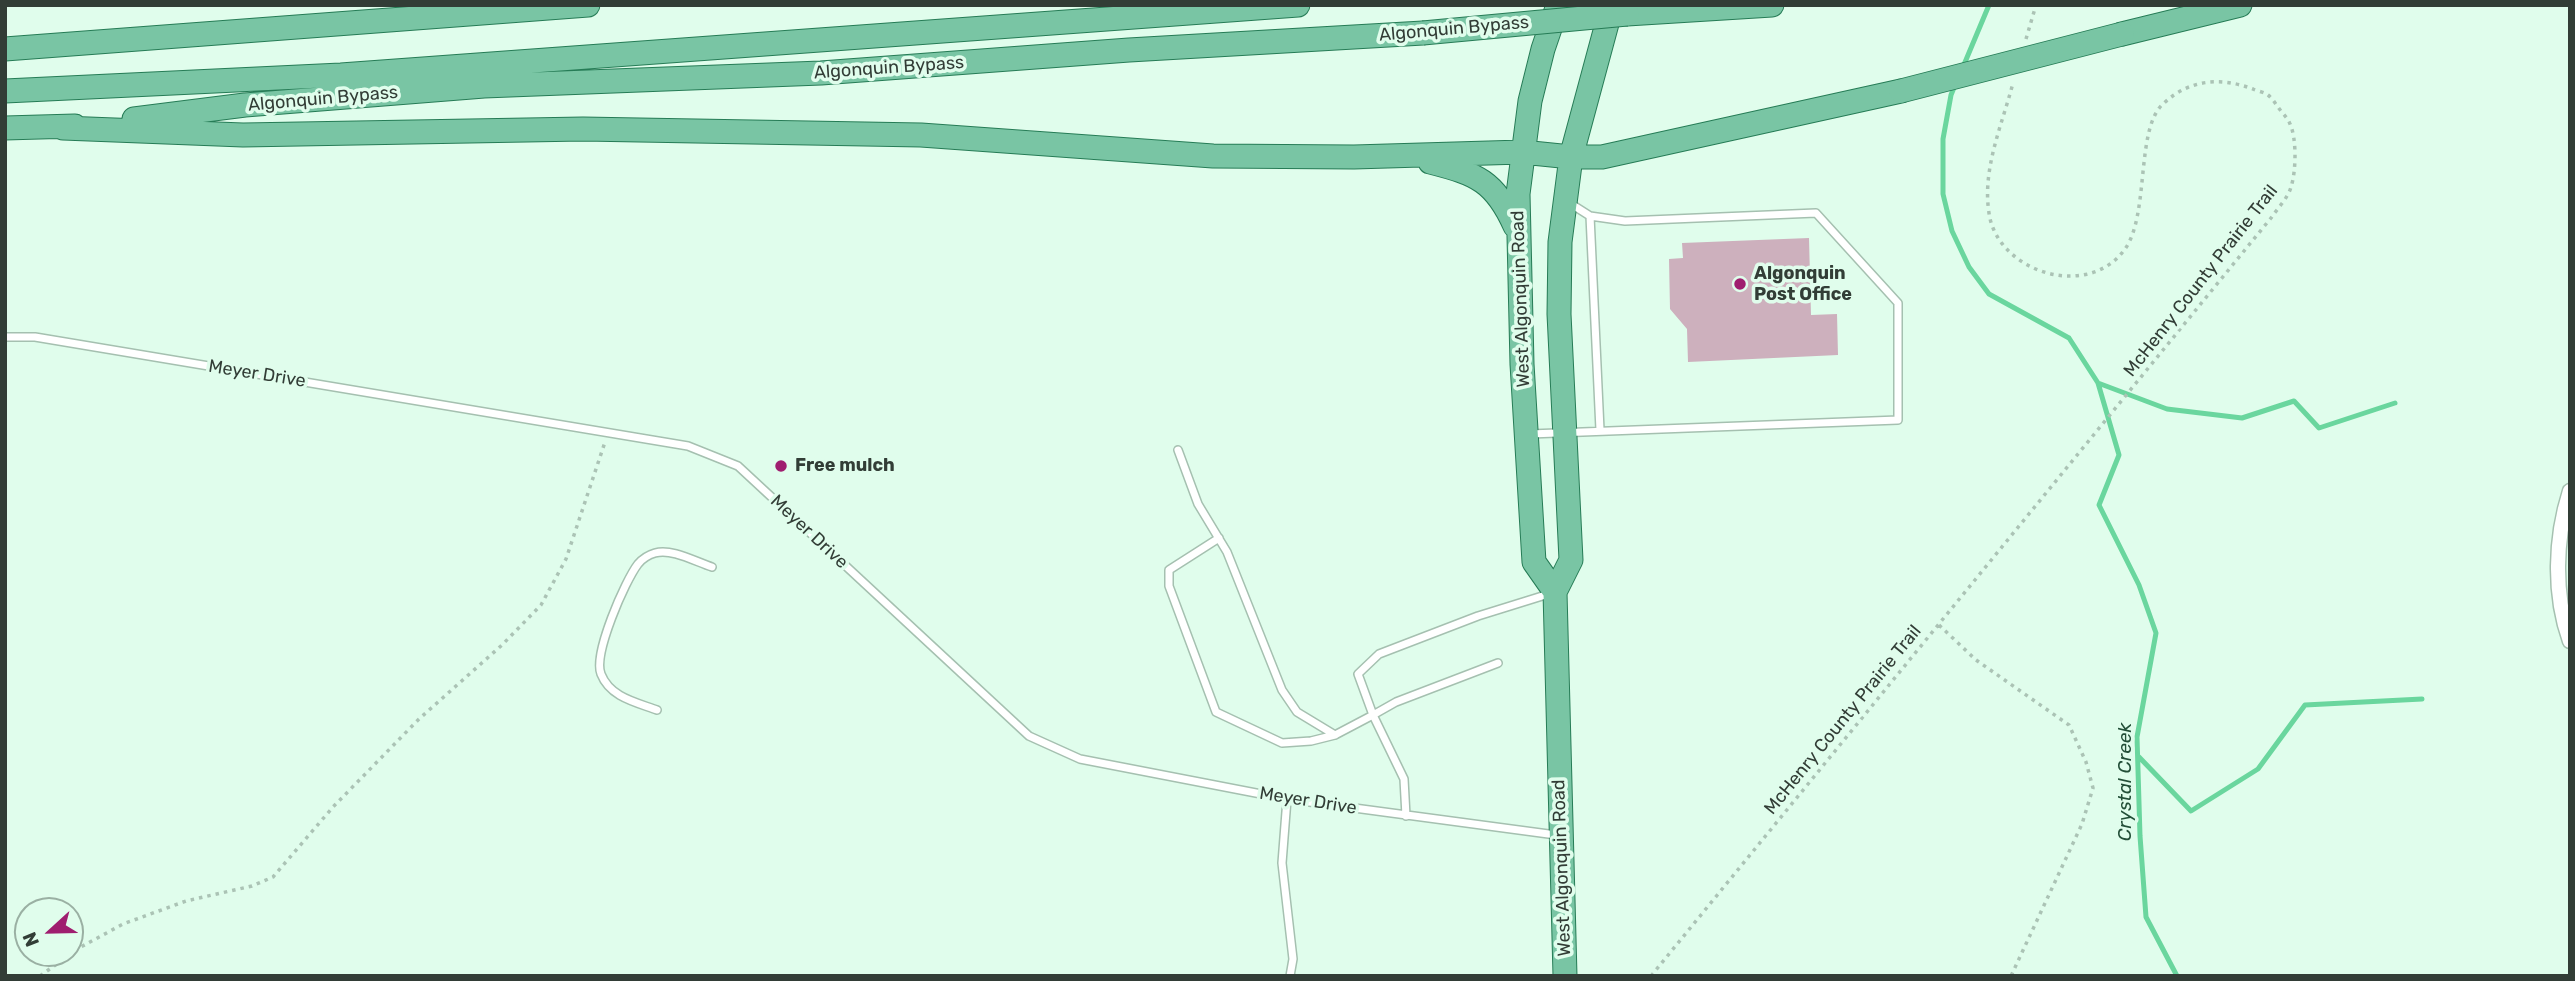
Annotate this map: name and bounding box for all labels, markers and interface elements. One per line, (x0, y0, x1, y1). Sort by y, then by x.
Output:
street label: Algonquin Bypass (1378, 12, 1530, 46)
street label: Algonquin Bypass (813, 52, 965, 84)
street label: Algonquin Bypass (247, 82, 399, 116)
street label: McHenry County Prairie Trail (2119, 181, 2283, 381)
street label: West Algonquin Road (1507, 210, 1535, 388)
place label: Algonquin Post Office (1754, 263, 1852, 306)
marker: Algonquin Post Office (1732, 276, 1748, 292)
street label: Meyer Drive (207, 356, 307, 392)
place label: Free mulch (795, 455, 895, 477)
marker: Free mulch (773, 458, 789, 474)
street label: Meyer Drive (766, 491, 852, 573)
street label: McHenry County Prairie Trail (1760, 621, 1926, 819)
water label: Crystal Creek (2115, 723, 2137, 841)
street label: West Algonquin Road (1548, 779, 1576, 957)
street label: Meyer Drive (1258, 783, 1358, 819)
north arrow (14, 897, 84, 967)
text: N (18, 929, 44, 950)

